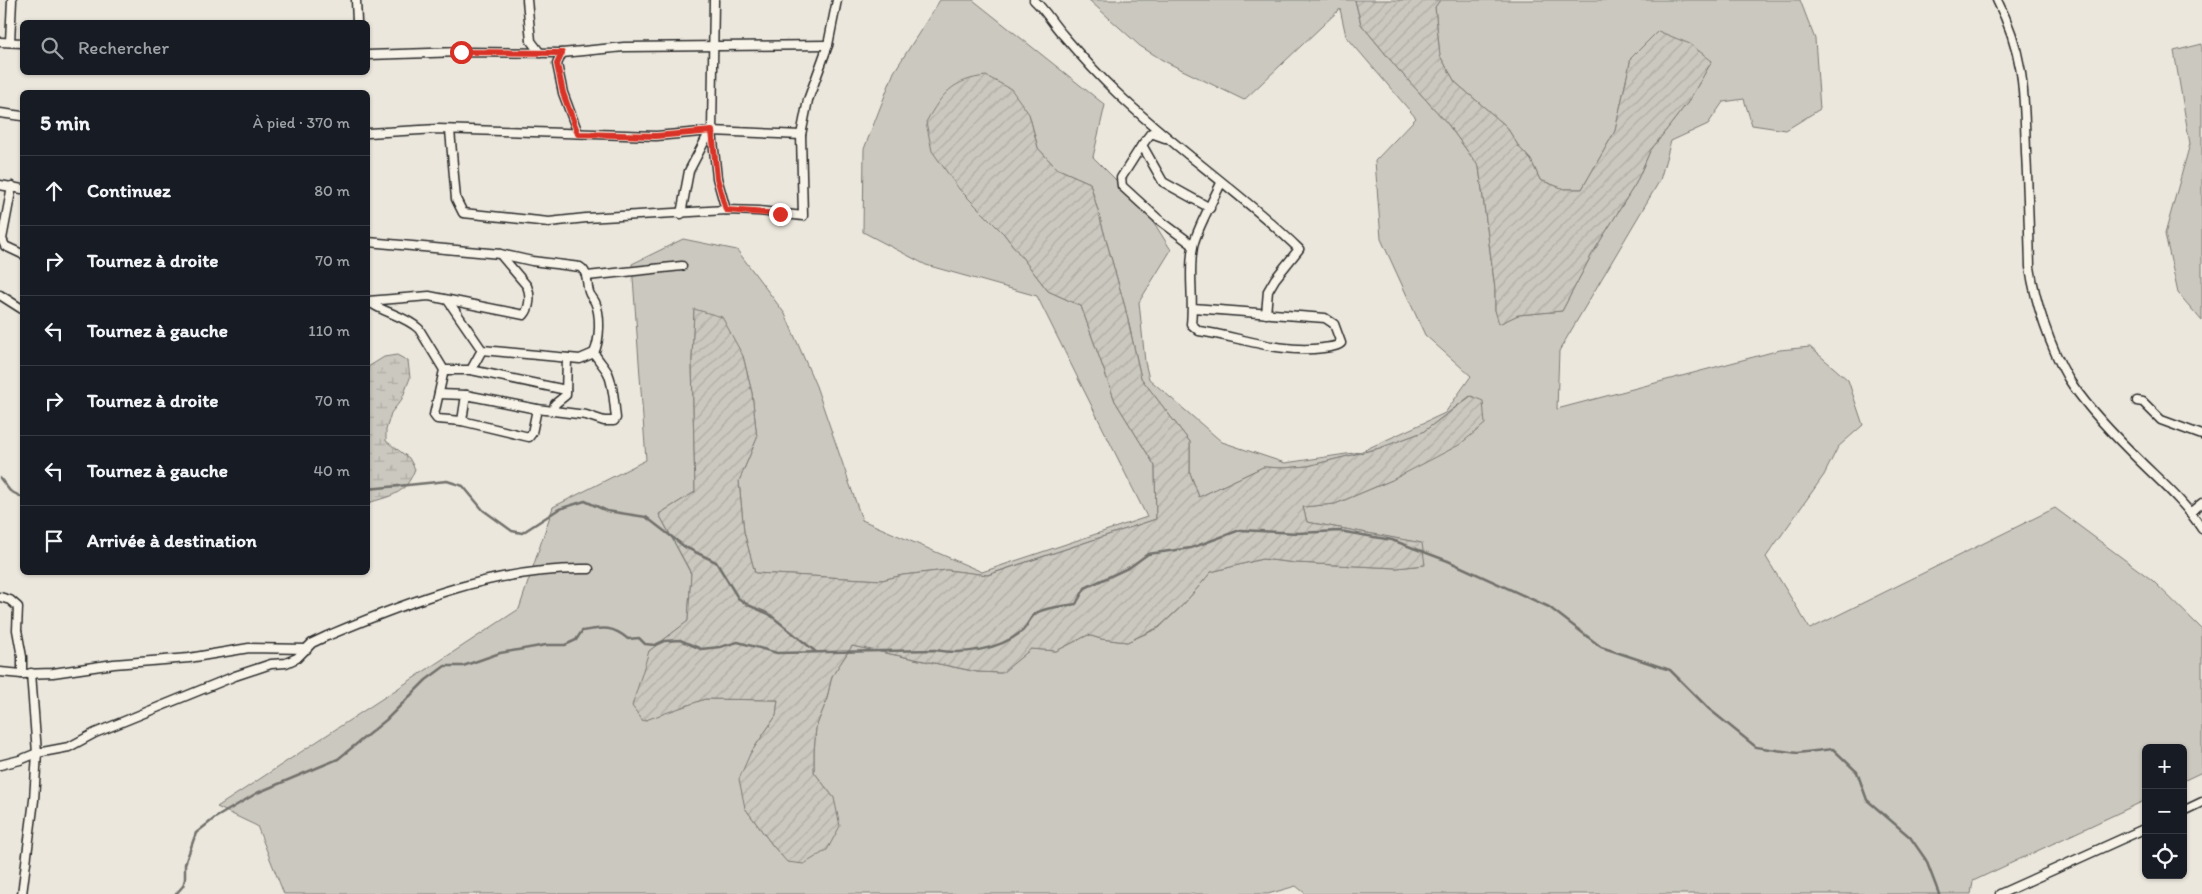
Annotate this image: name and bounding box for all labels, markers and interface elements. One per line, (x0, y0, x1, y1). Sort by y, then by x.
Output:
search box (20, 20, 370, 75)
icon: search (38, 34, 66, 62)
text: Rechercher (78, 36, 169, 59)
route start (450, 41, 473, 64)
text: 5 min (40, 110, 90, 135)
text: À pied · 370 m (253, 113, 350, 132)
icon: ahead (40, 177, 68, 205)
text: Continuez (87, 179, 171, 202)
text: 80 m (314, 181, 350, 200)
route end (769, 203, 792, 226)
icon: right (40, 247, 68, 275)
text: Tournez à droite (87, 249, 219, 272)
text: 70 m (315, 251, 350, 270)
icon: left (40, 317, 68, 345)
text: Tournez à gauche (87, 319, 228, 342)
text: 110 m (308, 321, 350, 340)
icon: right (40, 387, 68, 415)
text: Tournez à droite (87, 389, 219, 412)
text: 70 m (315, 391, 350, 410)
icon: left (40, 457, 68, 485)
text: Tournez à gauche (87, 459, 228, 482)
text: 40 m (313, 461, 350, 480)
icon: arrive (40, 527, 68, 555)
text: Arrivée à destination (87, 529, 257, 552)
map controls (2142, 744, 2187, 879)
button: + (2142, 744, 2187, 789)
button: − (2142, 789, 2187, 834)
button: locate (2142, 834, 2187, 879)

